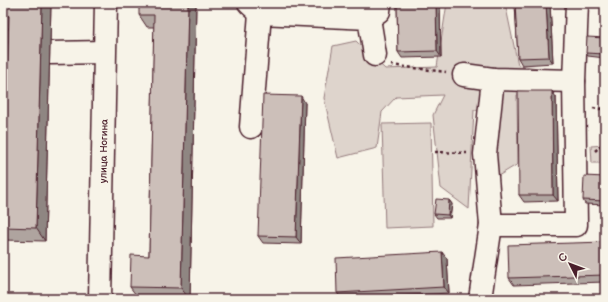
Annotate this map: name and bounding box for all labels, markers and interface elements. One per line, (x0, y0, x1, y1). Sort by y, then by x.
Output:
street label: улица Ногина (97, 119, 111, 183)
north arrow (550, 244, 590, 284)
text: С (556, 250, 571, 265)

